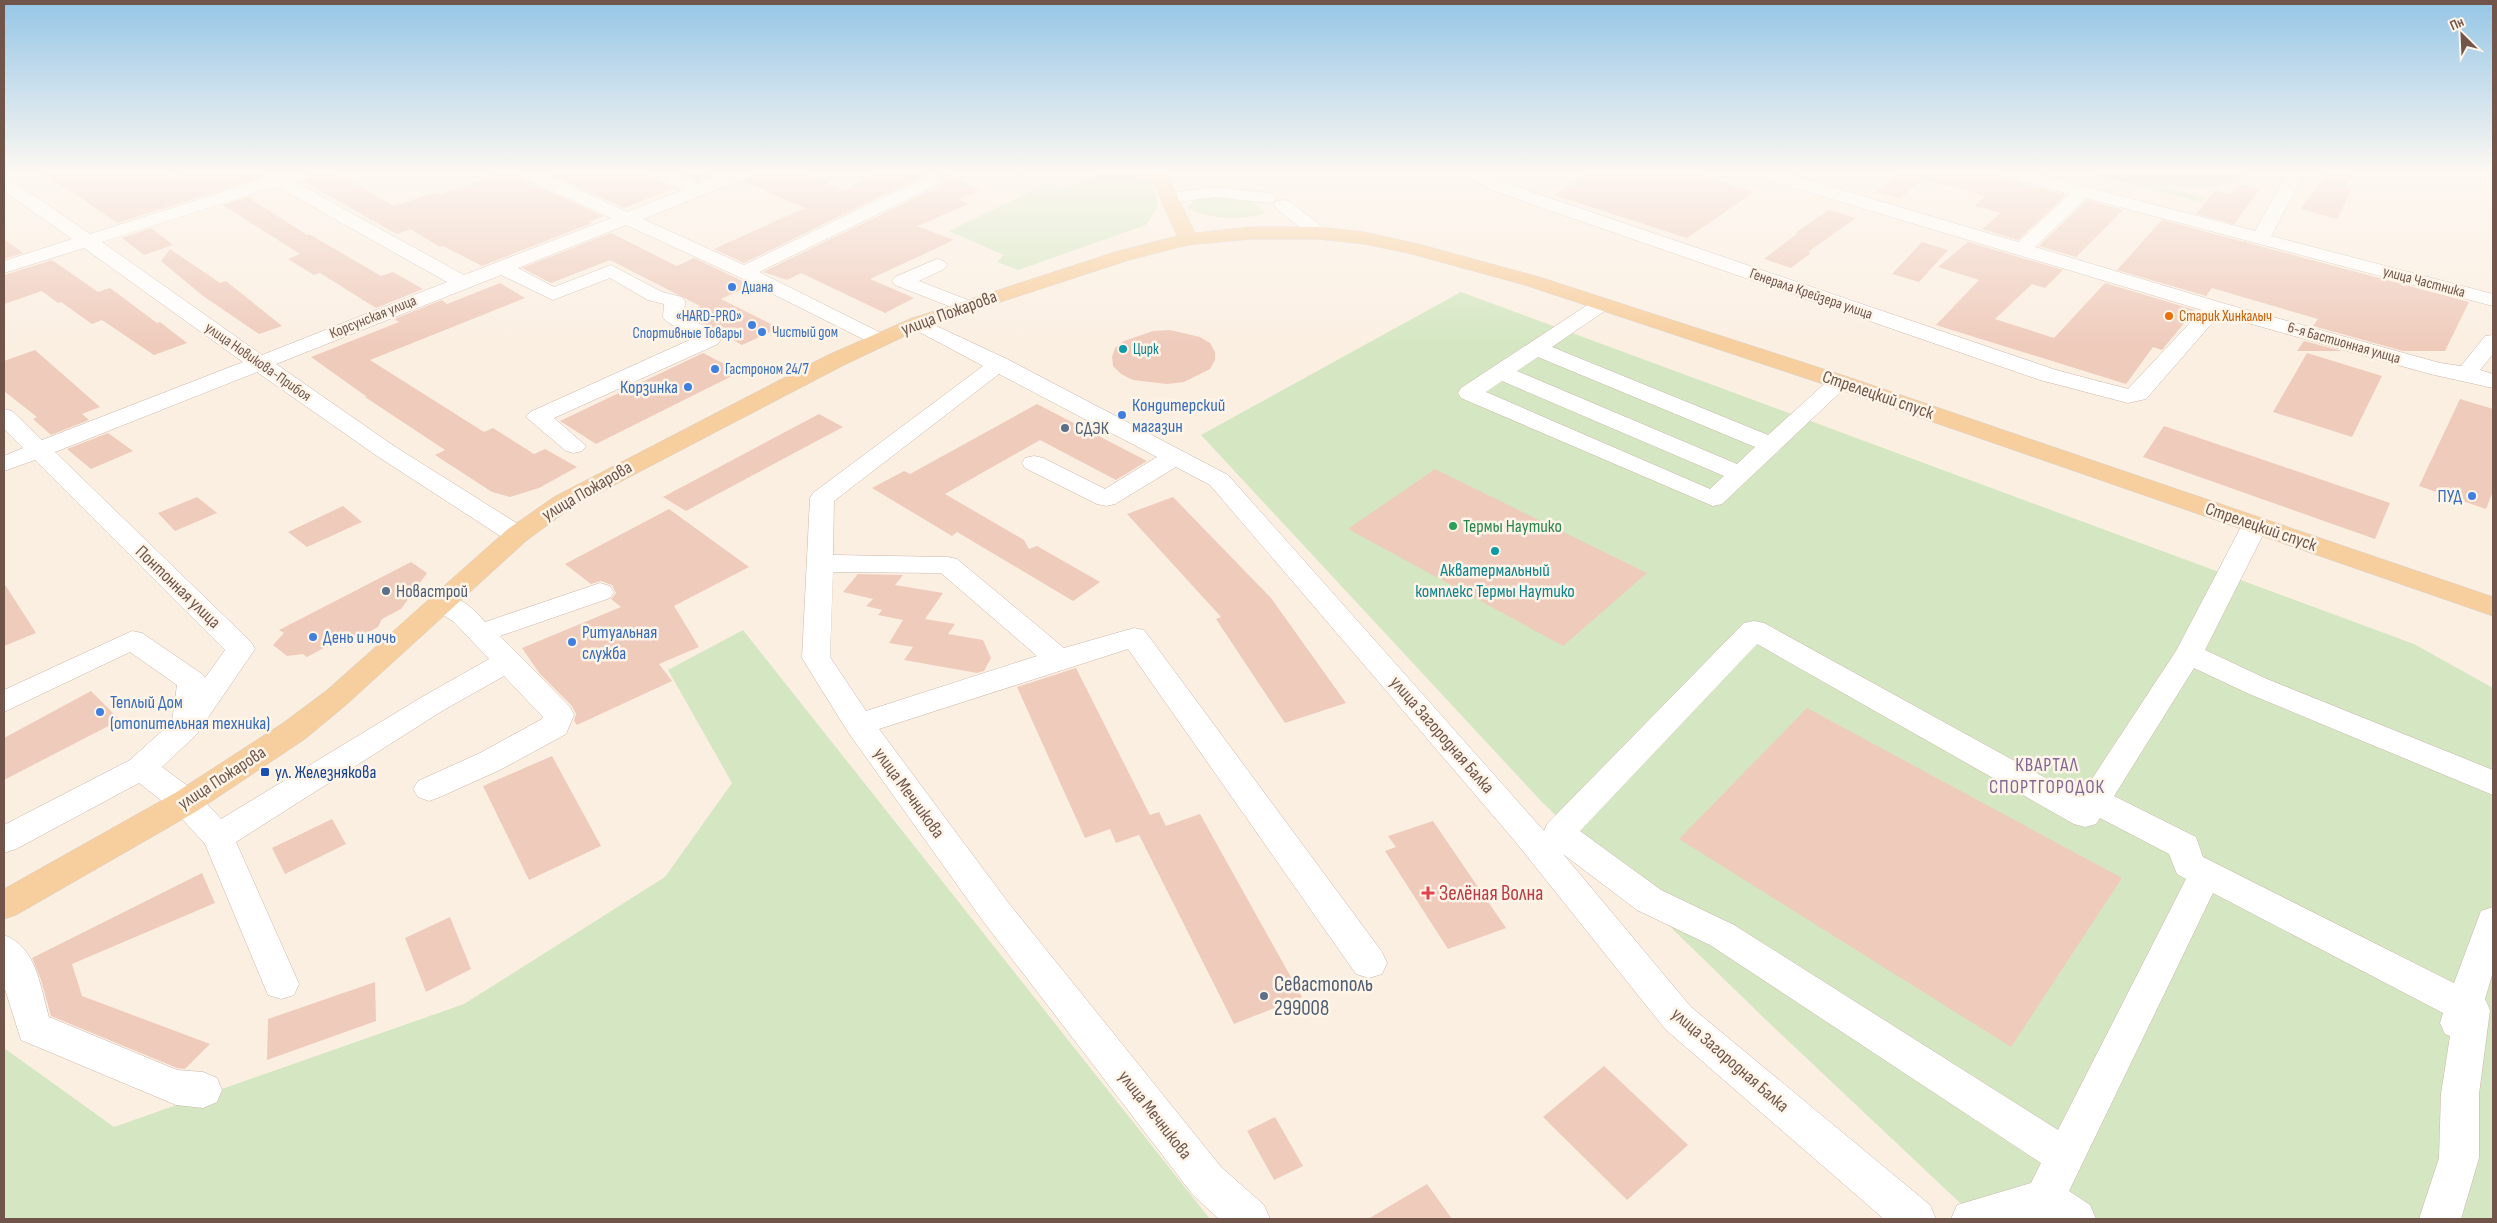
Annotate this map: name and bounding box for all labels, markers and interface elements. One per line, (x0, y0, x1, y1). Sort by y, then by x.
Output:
north arrow (2437, 10, 2487, 60)
text: Пн (2447, 13, 2467, 34)
street label: улица Частника (2381, 262, 2467, 302)
street label: Генерала Крейзера улица (1747, 264, 1875, 324)
place label: Диана (742, 278, 773, 297)
marker: Диана (726, 281, 738, 293)
street label: улица Пожарова (898, 286, 1000, 340)
street label: Корсунская улица (327, 291, 419, 343)
place label: «HARD-PRO» Спортивные Товары (632, 307, 742, 343)
place label: Старик Хинкалыч (2179, 307, 2272, 326)
marker: Старик Хинкалыч (2163, 310, 2175, 322)
street label: улица Новикова-Прибоя (201, 318, 315, 406)
street label: 6-я Бастионная улица (2285, 318, 2403, 368)
marker: «HARD-PRO» Спортивные Товары (746, 319, 758, 331)
place label: Чистый дом (772, 323, 838, 342)
marker: Чистый дом (756, 326, 768, 338)
place label: Цирк (1133, 340, 1159, 359)
marker: Цирк (1117, 343, 1129, 355)
place label: Гастроном 24/7 (725, 360, 809, 379)
marker: Гастроном 24/7 (709, 363, 721, 375)
street label: Стрелецкий спуск (1820, 366, 1937, 424)
place label: Корзинка (620, 377, 678, 398)
marker: Корзинка (682, 381, 694, 393)
place label: Кондитерский магазин (1132, 395, 1225, 437)
marker: Кондитерский магазин (1116, 409, 1128, 421)
place label: СДЭК (1075, 418, 1110, 439)
marker: СДЭК (1059, 422, 1071, 434)
street label: улица Пожарова (538, 457, 636, 525)
place label: ПУД (2438, 486, 2462, 507)
marker: ПУД (2466, 490, 2478, 502)
street label: Стрелецкий спуск (2203, 498, 2320, 556)
place label: Термы Наутико (1463, 516, 1562, 537)
marker: Термы Наутико (1447, 520, 1459, 532)
street label: Понтонная улица (131, 541, 225, 633)
marker: Акватермальный комплекс Термы Наутико (1489, 545, 1501, 557)
place label: Акватермальный комплекс Термы Наутико (1415, 560, 1575, 602)
place label: Новастрой (396, 581, 468, 602)
marker: Новастрой (380, 585, 392, 597)
place label: Ритуальная служба (582, 622, 657, 664)
place label: День и ночь (323, 627, 396, 648)
marker: День и ночь (307, 631, 319, 643)
marker: Ритуальная служба (566, 636, 578, 648)
street label: улица Загородная Балка (1385, 672, 1499, 798)
place label: Теплый Дом (отопительная техника) (110, 692, 270, 734)
marker: Теплый Дом (отопительная техника) (94, 706, 106, 718)
street label: улица Пожарова (174, 742, 270, 814)
street label: улица Мечникова (869, 744, 949, 842)
district label: КВАРТАЛ СПОРТГОРОДОК (1989, 754, 2105, 799)
place label: ул. Железнякова (275, 762, 377, 783)
marker: ул. Железнякова (259, 766, 271, 778)
place label: Зелёная Волна (1439, 881, 1543, 906)
marker: Зелёная Волна (1421, 886, 1435, 900)
place label: Севастополь 299008 (1274, 972, 1373, 1021)
marker: Севастополь 299008 (1258, 990, 1270, 1002)
street label: улица Загородная Балка (1667, 1003, 1793, 1117)
street label: улица Мечникова (1114, 1067, 1196, 1164)

